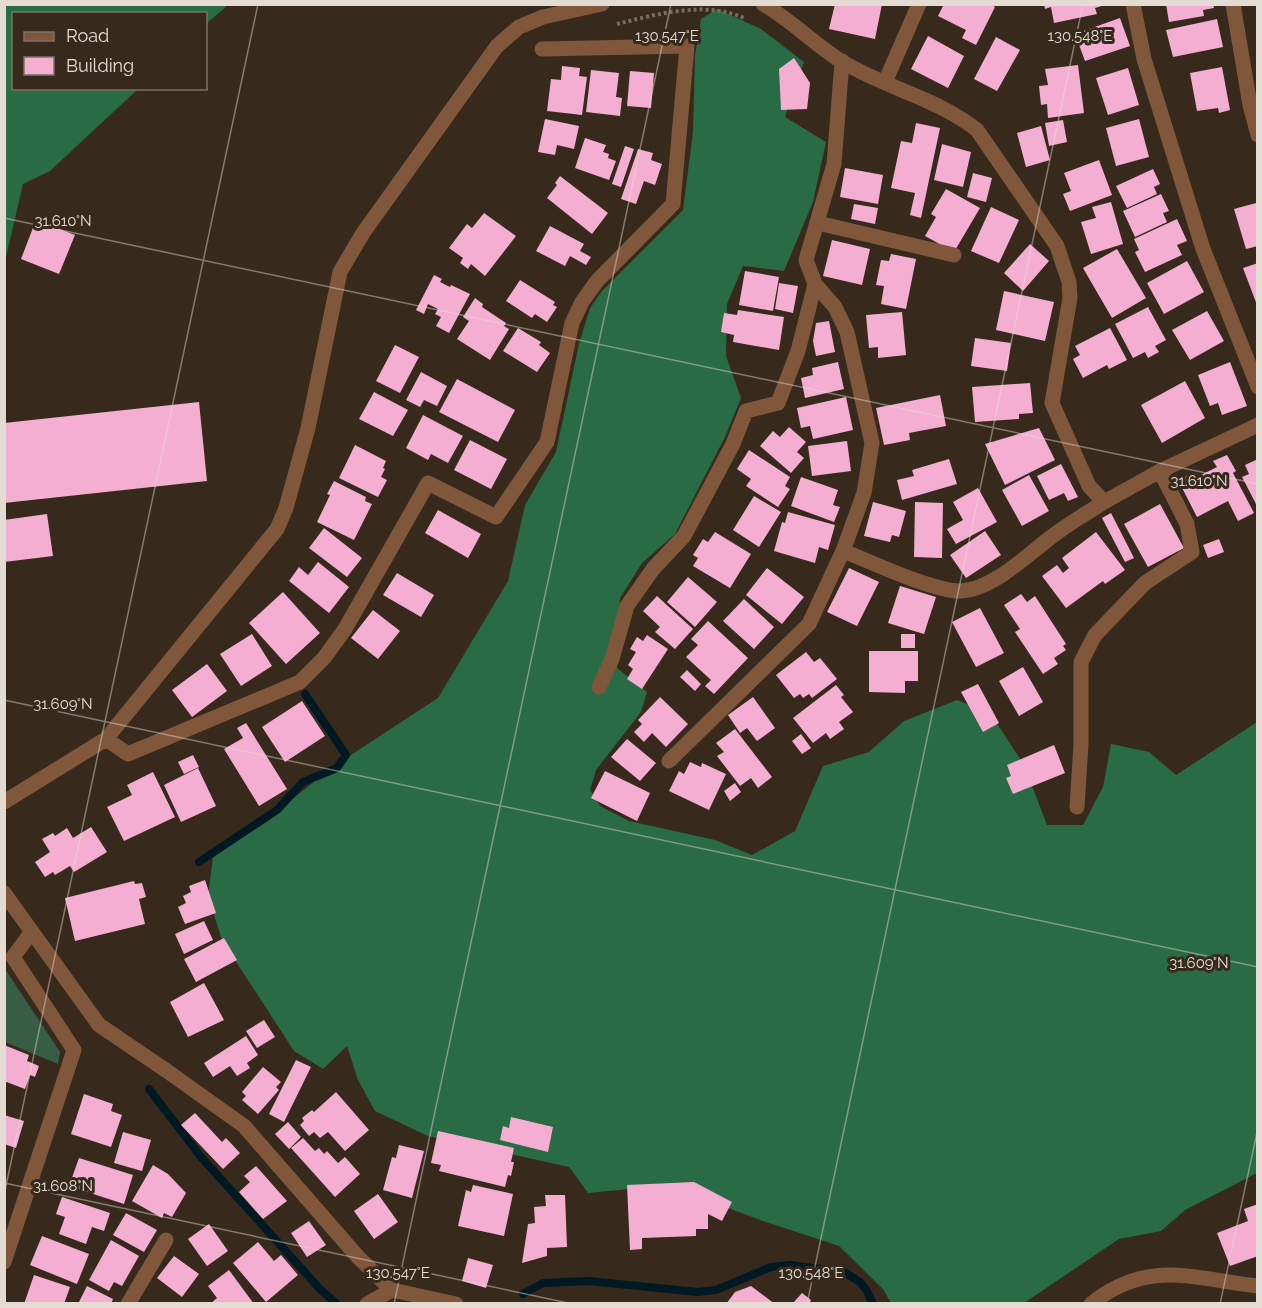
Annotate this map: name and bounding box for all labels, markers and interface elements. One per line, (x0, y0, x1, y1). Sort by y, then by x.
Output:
legend (12, 12, 207, 90)
text: Road (66, 25, 109, 46)
text: 130.547°E (635, 27, 699, 45)
text: 130.548°E (1048, 27, 1112, 45)
text: Building (66, 55, 134, 76)
text: 31.610°N (34, 212, 92, 230)
text: 31.610°N (1170, 472, 1228, 490)
text: 31.609°N (33, 695, 93, 713)
text: 31.609°N (1169, 954, 1229, 972)
text: 31.608°N (33, 1177, 93, 1195)
text: 130.547°E (366, 1264, 430, 1282)
text: 130.548°E (779, 1264, 843, 1282)

